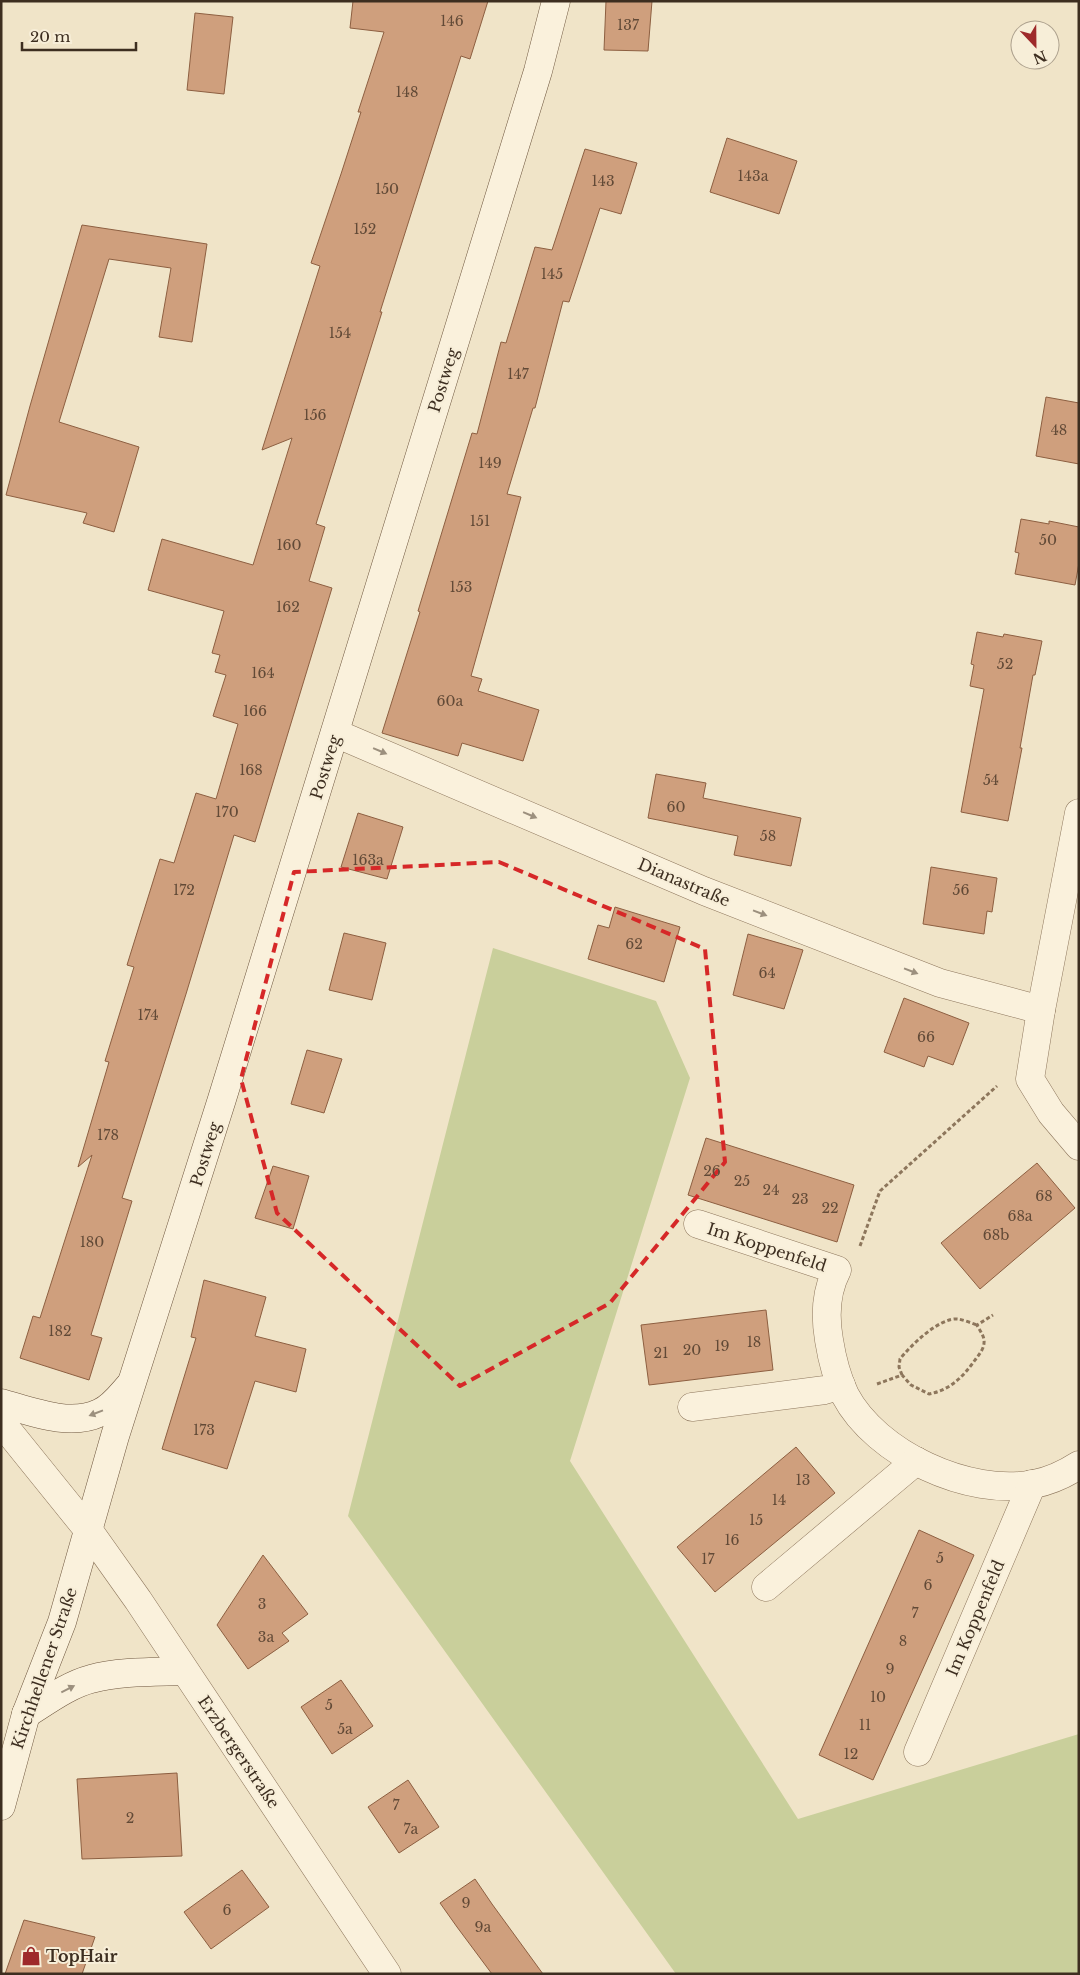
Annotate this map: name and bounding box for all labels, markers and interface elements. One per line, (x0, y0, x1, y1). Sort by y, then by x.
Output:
house number: 146 (440, 12, 464, 30)
house number: 137 (617, 16, 640, 34)
scale bar (22, 20, 136, 52)
north arrow (1010, 20, 1060, 70)
text: 20 m (30, 27, 70, 46)
text: N (1030, 46, 1049, 68)
house number: 148 (396, 83, 418, 101)
house number: 143a (738, 167, 769, 185)
house number: 143 (591, 172, 615, 190)
house number: 150 (375, 180, 399, 198)
house number: 152 (354, 220, 376, 238)
house number: 145 (541, 265, 563, 283)
house number: 154 (329, 324, 351, 342)
street label: Postweg (424, 345, 462, 415)
house number: 147 (507, 365, 530, 383)
house number: 156 (303, 406, 327, 424)
house number: 48 (1051, 421, 1067, 439)
house number: 149 (478, 454, 502, 472)
house number: 151 (470, 512, 490, 530)
house number: 50 (1039, 531, 1057, 549)
house number: 160 (276, 536, 302, 554)
house number: 153 (450, 578, 472, 596)
house number: 162 (276, 598, 300, 616)
house number: 52 (997, 655, 1013, 673)
house number: 164 (251, 664, 275, 682)
house number: 60a (437, 692, 464, 710)
house number: 166 (243, 702, 267, 720)
street label: Postweg (306, 732, 344, 802)
one-way arrow (373, 747, 387, 755)
house number: 168 (239, 761, 263, 779)
house number: 54 (983, 771, 999, 789)
house number: 60 (667, 798, 686, 816)
house number: 170 (215, 803, 239, 821)
one-way arrow (523, 812, 537, 820)
house number: 58 (760, 827, 776, 845)
house number: 163a (352, 851, 384, 869)
street label: Dianastraße (635, 854, 733, 910)
house number: 172 (173, 881, 195, 899)
house number: 56 (953, 881, 969, 899)
one-way arrow (753, 909, 767, 917)
house number: 62 (625, 935, 643, 953)
house number: 64 (758, 964, 776, 982)
one-way arrow (904, 968, 919, 976)
house number: 174 (137, 1006, 159, 1024)
house number: 66 (917, 1028, 935, 1046)
street label: Postweg (186, 1119, 224, 1189)
house number: 178 (97, 1126, 119, 1144)
house number: 26 (703, 1162, 721, 1180)
house number: 25 (734, 1172, 750, 1190)
house number: 24 (763, 1181, 779, 1199)
house number: 68 (1035, 1187, 1053, 1205)
house number: 23 (791, 1190, 809, 1208)
house number: 22 (821, 1199, 839, 1217)
house number: 68a (1007, 1207, 1033, 1225)
street label: Im Koppenfeld (705, 1218, 829, 1276)
house number: 68b (983, 1226, 1009, 1244)
house number: 180 (80, 1233, 104, 1251)
house number: 182 (48, 1322, 72, 1340)
house number: 18 (747, 1333, 761, 1351)
house number: 19 (714, 1337, 730, 1355)
house number: 20 (683, 1341, 701, 1359)
house number: 21 (654, 1344, 668, 1362)
one-way arrow (88, 1409, 103, 1417)
house number: 173 (193, 1421, 215, 1439)
house number: 13 (796, 1471, 810, 1489)
house number: 14 (772, 1491, 786, 1509)
house number: 15 (749, 1511, 763, 1529)
house number: 16 (724, 1531, 740, 1549)
house number: 5 (936, 1549, 944, 1567)
house number: 17 (701, 1550, 716, 1568)
street label: Im Koppenfeld (941, 1557, 1009, 1679)
house number: 6 (923, 1576, 933, 1594)
street label: Kirchhellener Straße (7, 1585, 81, 1751)
house number: 3 (258, 1595, 266, 1613)
house number: 7 (911, 1604, 919, 1622)
house number: 3a (258, 1628, 274, 1646)
house number: 8 (899, 1632, 907, 1650)
house number: 9 (885, 1660, 895, 1678)
one-way arrow (61, 1685, 76, 1693)
house number: 10 (870, 1688, 886, 1706)
street label: Erzbergerstraße (194, 1692, 284, 1812)
house number: 5 (325, 1696, 333, 1714)
house number: 11 (859, 1716, 871, 1734)
house number: 5a (337, 1720, 353, 1738)
house number: 12 (844, 1745, 858, 1763)
house number: 7 (392, 1796, 400, 1814)
house number: 2 (126, 1809, 134, 1827)
house number: 7a (404, 1820, 419, 1838)
house number: 9 (461, 1894, 471, 1912)
house number: 6 (222, 1901, 232, 1919)
house number: 9a (475, 1918, 492, 1936)
shop icon: TopHair (20, 1945, 42, 1967)
place label: TopHair (46, 1946, 117, 1966)

